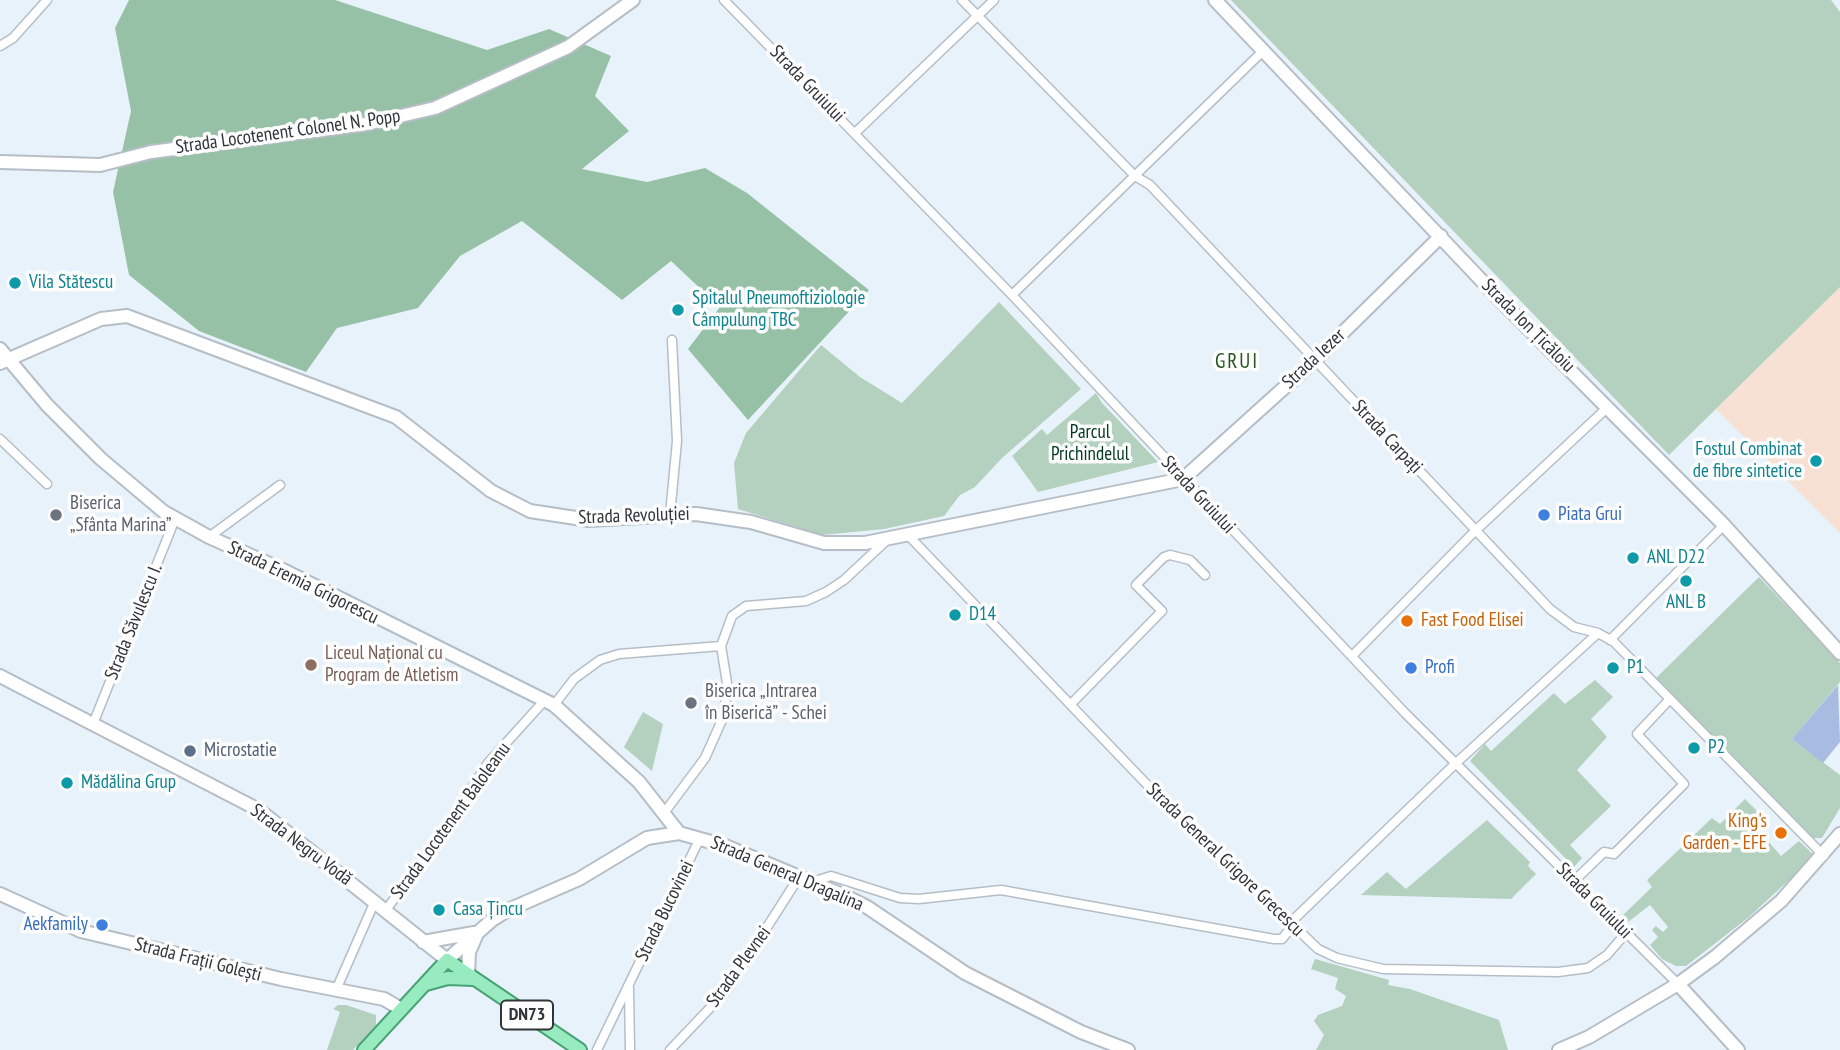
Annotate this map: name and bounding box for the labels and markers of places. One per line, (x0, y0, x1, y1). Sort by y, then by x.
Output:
place label: Vila Stătescu (29, 272, 113, 294)
marker: Vila Stătescu (7, 275, 23, 291)
place label: Spitalul Pneumoftiziologie Câmpulung TBC (692, 288, 865, 332)
marker: Spitalul Pneumoftiziologie Câmpulung TBC (670, 302, 686, 318)
place label: Fostul Combinat de fibre sintetice (1693, 439, 1802, 483)
marker: Fostul Combinat de fibre sintetice (1808, 453, 1824, 469)
place label: Biserica „Sfânta Marina” (70, 493, 172, 537)
place label: Piata Grui (1558, 504, 1622, 526)
marker: Biserica „Sfânta Marina” (48, 507, 64, 523)
marker: Piata Grui (1536, 507, 1552, 523)
place label: ANL D22 (1647, 547, 1705, 569)
marker: ANL D22 (1625, 550, 1641, 566)
marker: ANL B (1678, 573, 1694, 589)
place label: ANL B (1666, 592, 1706, 614)
place label: D14 (969, 604, 996, 626)
marker: D14 (947, 607, 963, 623)
place label: Fast Food Elisei (1421, 610, 1524, 632)
marker: Fast Food Elisei (1399, 613, 1415, 629)
place label: Liceul Național cu Program de Atletism (325, 643, 458, 687)
marker: Liceul Național cu Program de Atletism (303, 657, 319, 673)
place label: Profi (1425, 657, 1455, 679)
place label: P1 (1627, 657, 1644, 679)
marker: Profi (1403, 660, 1419, 676)
marker: P1 (1605, 660, 1621, 676)
place label: Biserica „Intrarea în Biserică” - Schei (705, 681, 827, 725)
marker: Biserica „Intrarea în Biserică” - Schei (683, 695, 699, 711)
place label: P2 (1708, 737, 1725, 759)
place label: Microstatie (204, 740, 277, 762)
marker: P2 (1686, 740, 1702, 756)
marker: Microstatie (182, 743, 198, 759)
place label: Mădălina Grup (81, 772, 176, 794)
marker: Mădălina Grup (59, 775, 75, 791)
place label: King's Garden - EFE (1683, 811, 1767, 855)
marker: King's Garden - EFE (1773, 825, 1789, 841)
place label: Casa Țincu (453, 899, 523, 921)
marker: Casa Țincu (431, 902, 447, 918)
place label: Aekfamily (23, 914, 88, 936)
marker: Aekfamily (94, 917, 110, 933)

